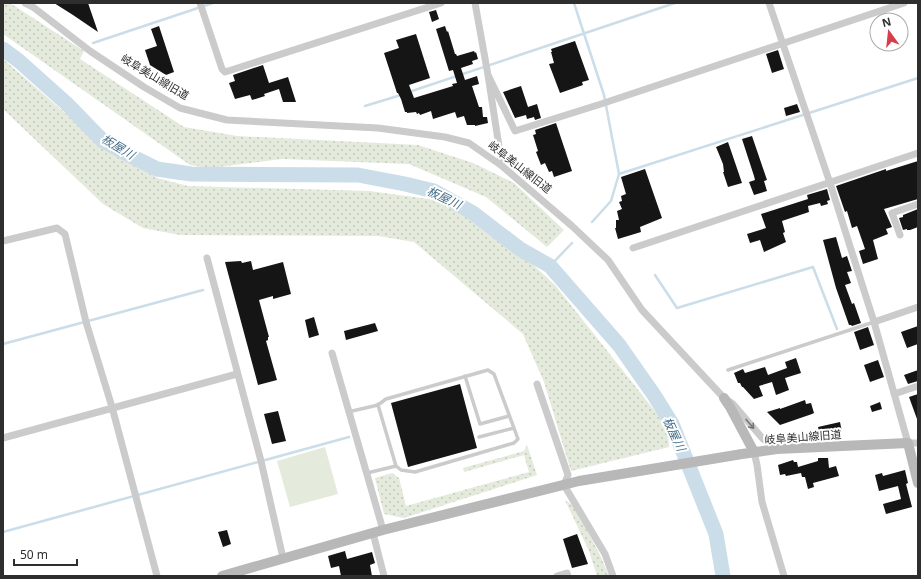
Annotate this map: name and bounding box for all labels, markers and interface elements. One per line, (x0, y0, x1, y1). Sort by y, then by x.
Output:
north arrow (869, 12, 909, 52)
text: N (880, 13, 893, 30)
street label: 岐阜美山線旧道 (118, 50, 192, 103)
water label: 板屋川 (98, 130, 140, 164)
street label: 岐阜美山線旧道 (485, 137, 555, 196)
water label: 板屋川 (424, 182, 466, 214)
water label: 板屋川 (659, 414, 691, 456)
one-way arrow (746, 419, 755, 430)
street label: 岐阜美山線旧道 (764, 426, 842, 447)
scale bar (14, 541, 77, 567)
text: 50 m (20, 546, 48, 563)

